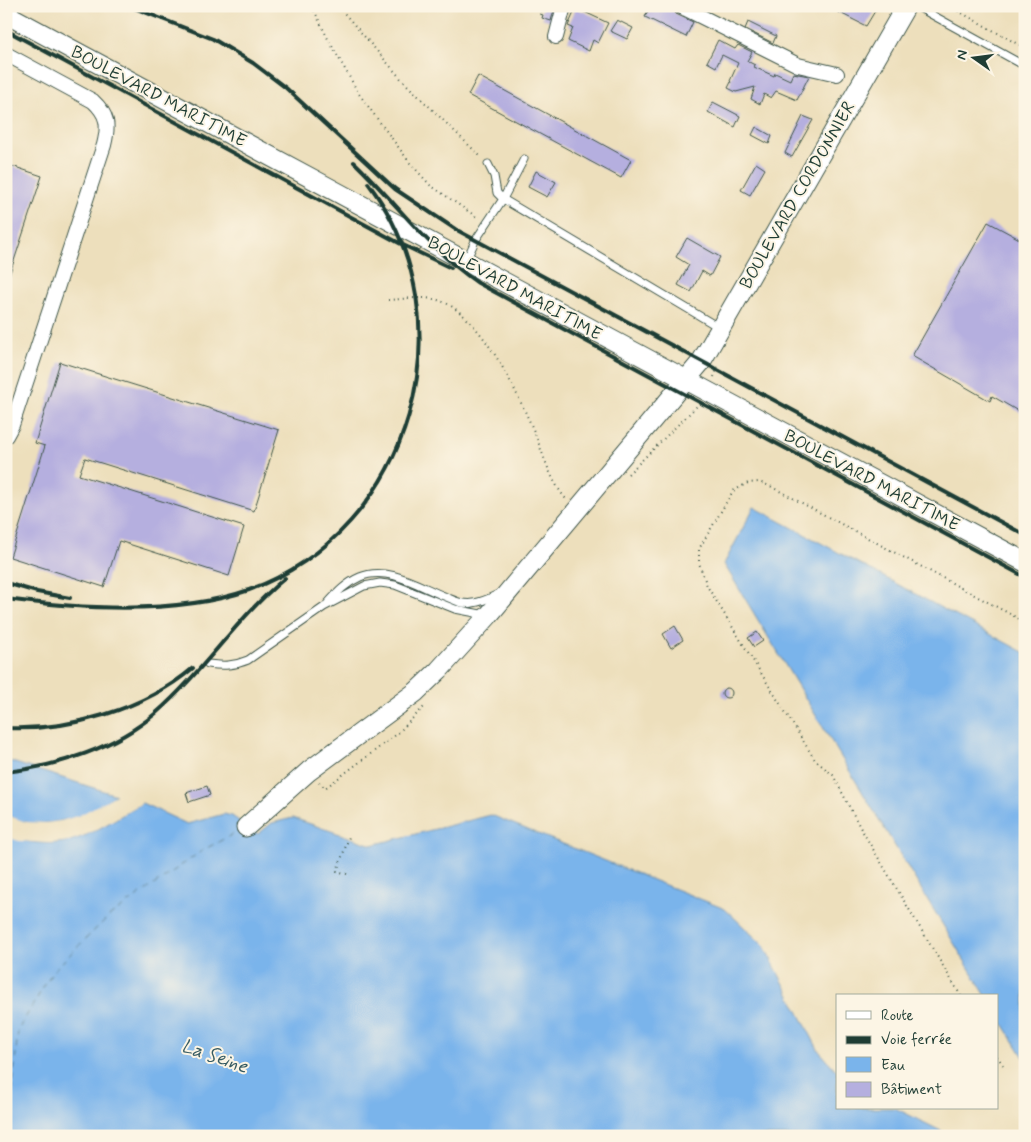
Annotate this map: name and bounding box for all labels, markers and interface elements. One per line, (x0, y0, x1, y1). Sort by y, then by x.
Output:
north arrow (948, 32, 998, 82)
street label: BOULEVARD MARITIME (67, 40, 251, 153)
text: N (952, 48, 972, 62)
street label: BOULEVARD CORDONNIER (734, 97, 861, 294)
street label: BOULEVARD MARITIME (423, 231, 606, 347)
street label: BOULEVARD MARITIME (780, 424, 964, 537)
legend (836, 994, 998, 1110)
text: Route (881, 1006, 914, 1026)
text: Voie ferrée (881, 1030, 952, 1050)
water label: La Seine (178, 1033, 252, 1080)
text: Eau (881, 1056, 905, 1076)
text: Bâtiment (881, 1080, 942, 1100)

